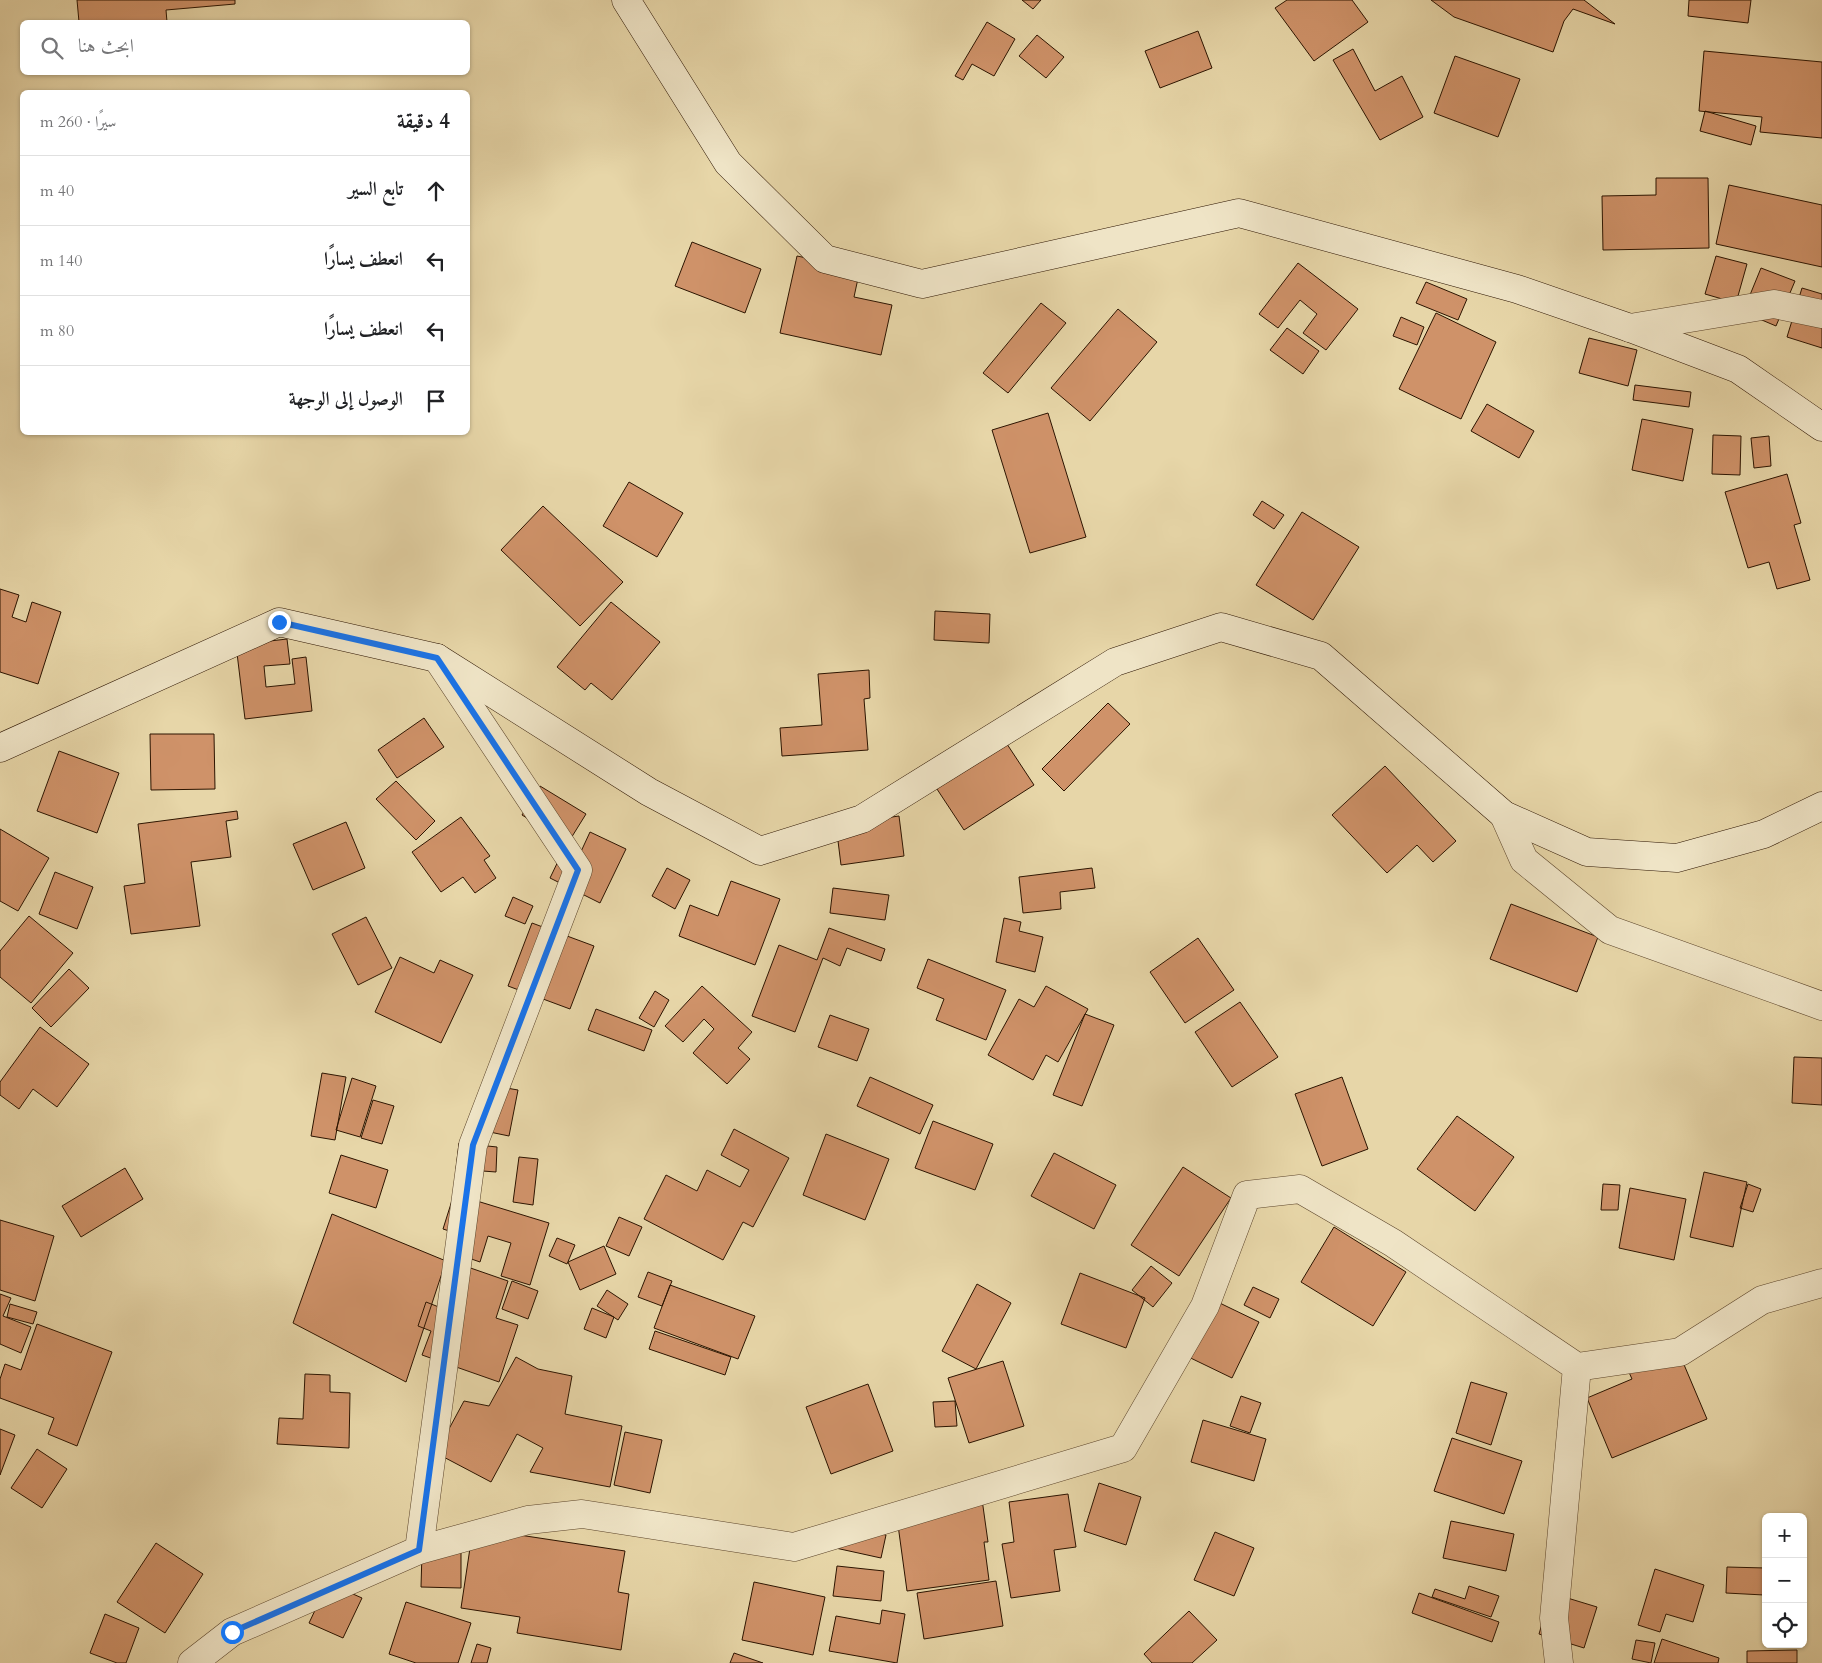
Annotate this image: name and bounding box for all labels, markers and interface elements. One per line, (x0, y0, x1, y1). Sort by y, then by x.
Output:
search box (20, 20, 470, 75)
text: ابحث هنا (78, 33, 134, 59)
icon: search (38, 34, 66, 62)
text: 4 دقيقة (397, 107, 450, 136)
text: سيرًا · 260 m (40, 111, 116, 133)
text: تابع السير (348, 176, 403, 202)
icon: ahead (422, 177, 450, 205)
text: 40 m (40, 180, 74, 202)
text: انعطف يسارًا (324, 246, 403, 272)
icon: left (422, 247, 450, 275)
text: 140 m (40, 250, 82, 272)
text: انعطف يسارًا (324, 316, 403, 342)
icon: left (422, 317, 450, 345)
text: 80 m (40, 320, 74, 342)
text: الوصول إلى الوجهة (289, 386, 403, 412)
icon: arrive (422, 387, 450, 415)
route end (268, 611, 291, 634)
map controls (1762, 1513, 1807, 1648)
button: + (1762, 1513, 1807, 1558)
button: − (1762, 1558, 1807, 1603)
button: locate (1762, 1603, 1807, 1648)
route start (221, 1621, 244, 1644)

